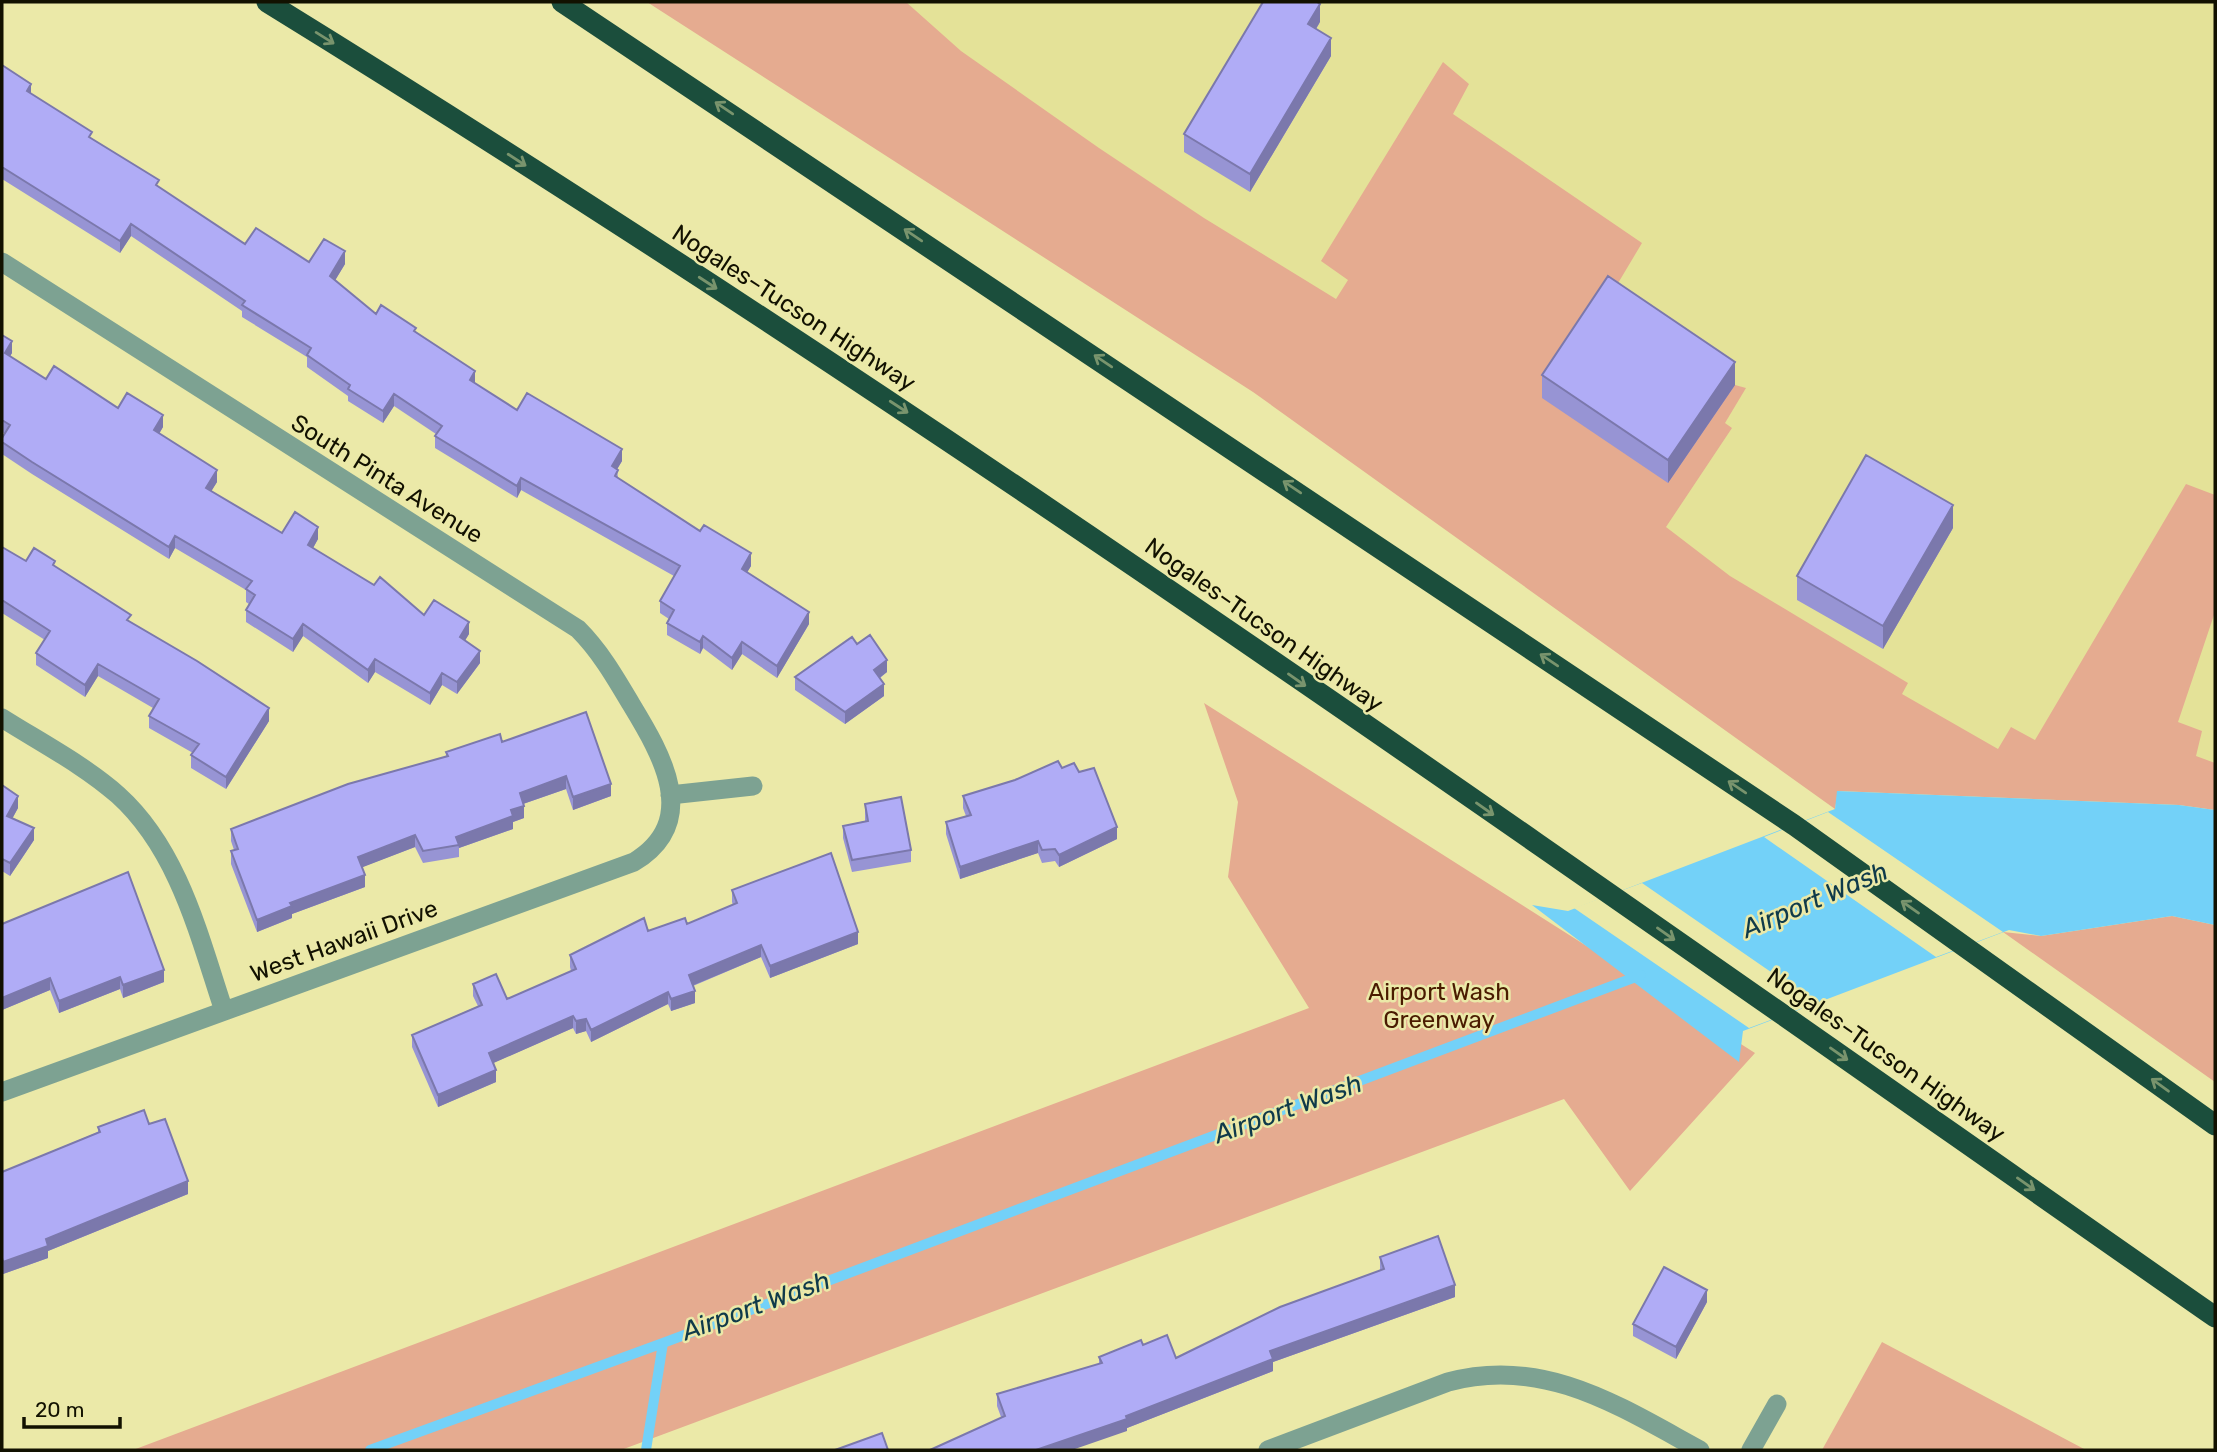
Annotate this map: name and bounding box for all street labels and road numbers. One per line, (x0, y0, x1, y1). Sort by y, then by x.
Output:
street label: Nogales–Tucson Highway (667, 219, 921, 397)
street label: South Pinta Avenue (286, 409, 488, 549)
street label: Nogales–Tucson Highway (1139, 532, 1389, 718)
street label: West Hawaii Drive (246, 894, 442, 988)
street label: Nogales–Tucson Highway (1761, 962, 2011, 1148)

